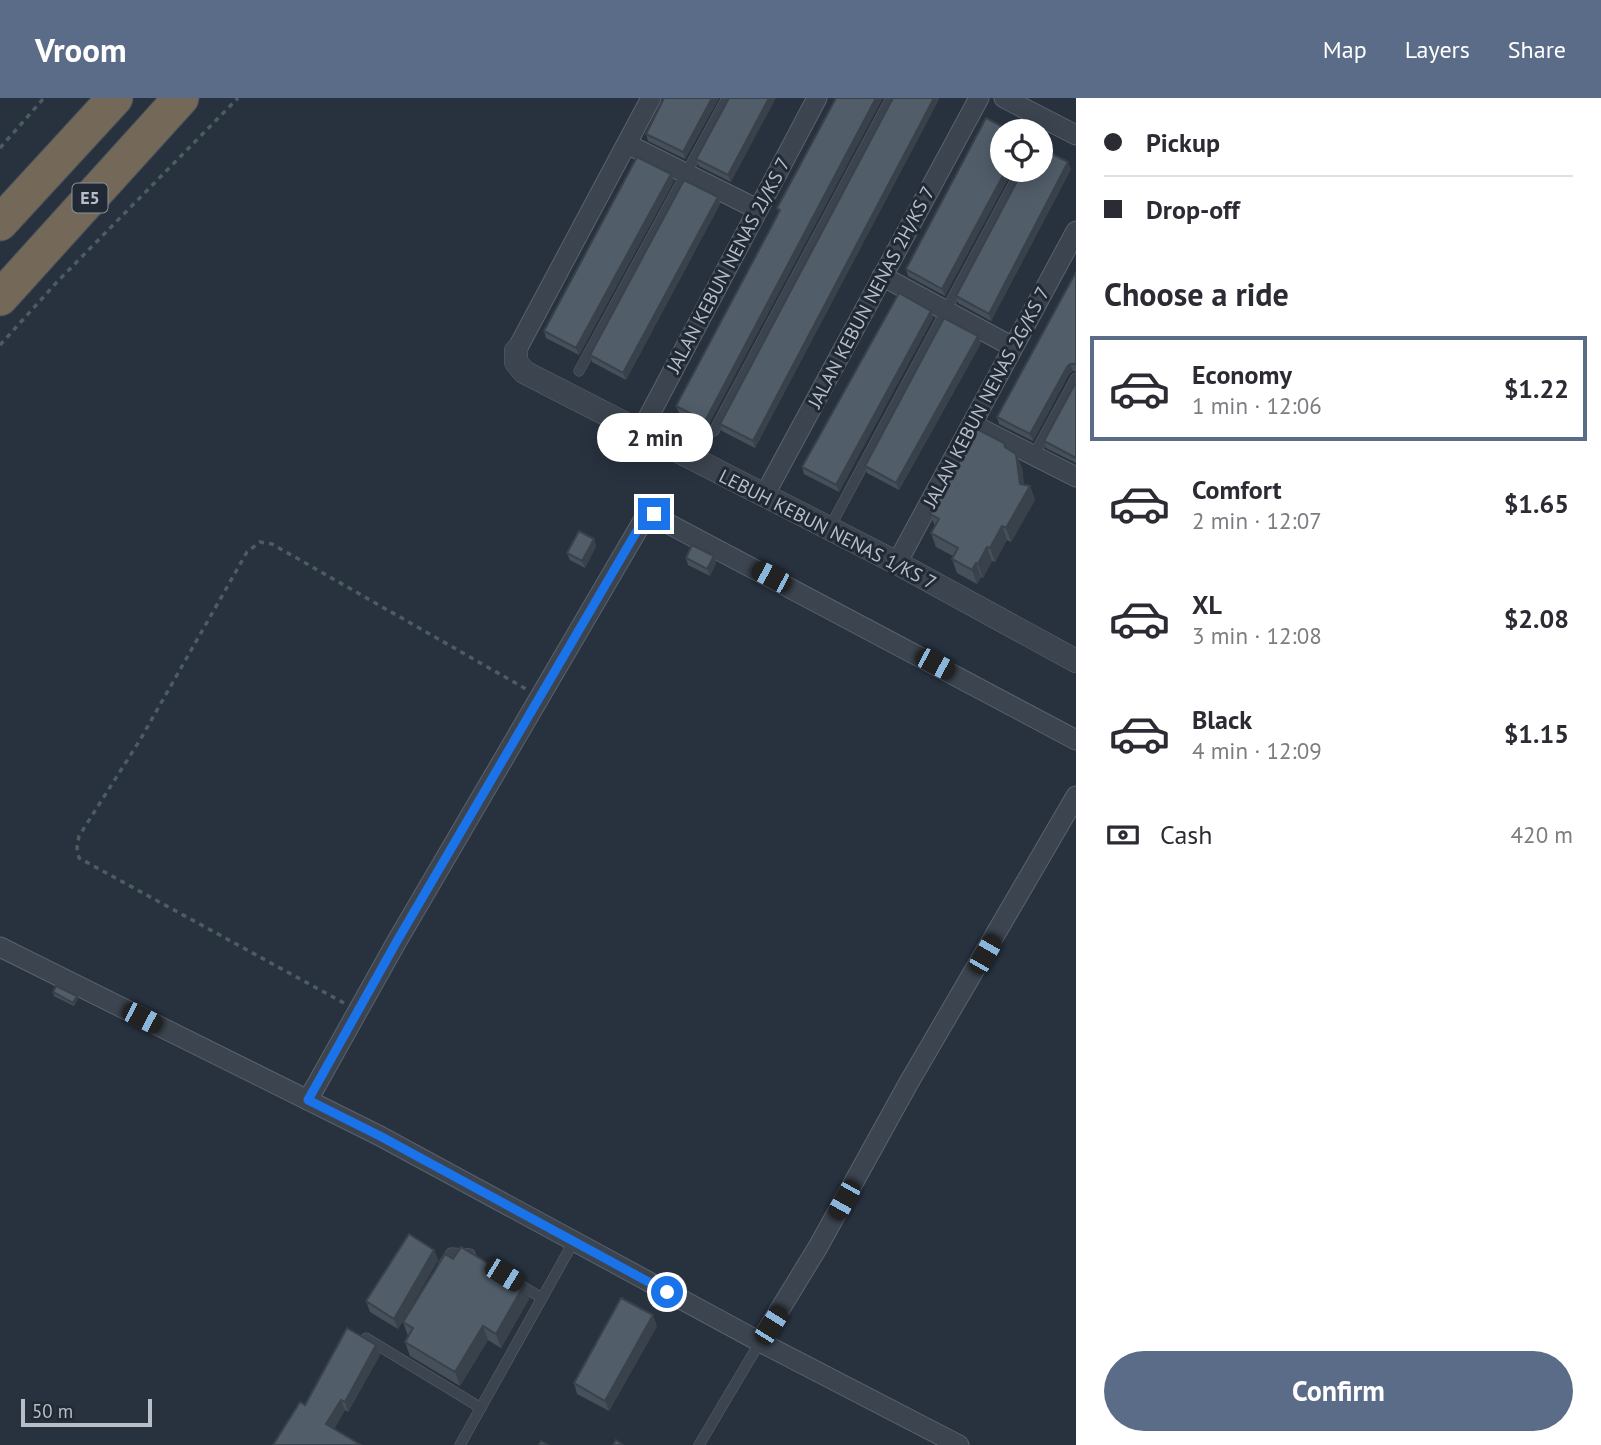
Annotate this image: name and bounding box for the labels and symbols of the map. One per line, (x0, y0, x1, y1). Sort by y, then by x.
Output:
street label: JALAN KEBUN NENAS 2J/KS 7 (660, 153, 795, 378)
street label: JALAN KEBUN NENAS 2H/KS 7 (802, 182, 940, 413)
road number: E5 (72, 184, 108, 212)
street label: JALAN KEBUN NENAS 2G/KS 7 (917, 283, 1054, 512)
callout: 2 min (596, 412, 712, 462)
street label: LEBUH KEBUN NENAS 1/KS 7 (715, 464, 941, 594)
route end (638, 498, 670, 530)
car (748, 558, 795, 596)
car (912, 645, 959, 683)
car (966, 931, 1005, 977)
car (119, 999, 166, 1037)
car (825, 1177, 864, 1223)
car (481, 1255, 528, 1295)
route start (651, 1276, 683, 1308)
car (751, 1302, 792, 1348)
scale bar (21, 1396, 152, 1428)

